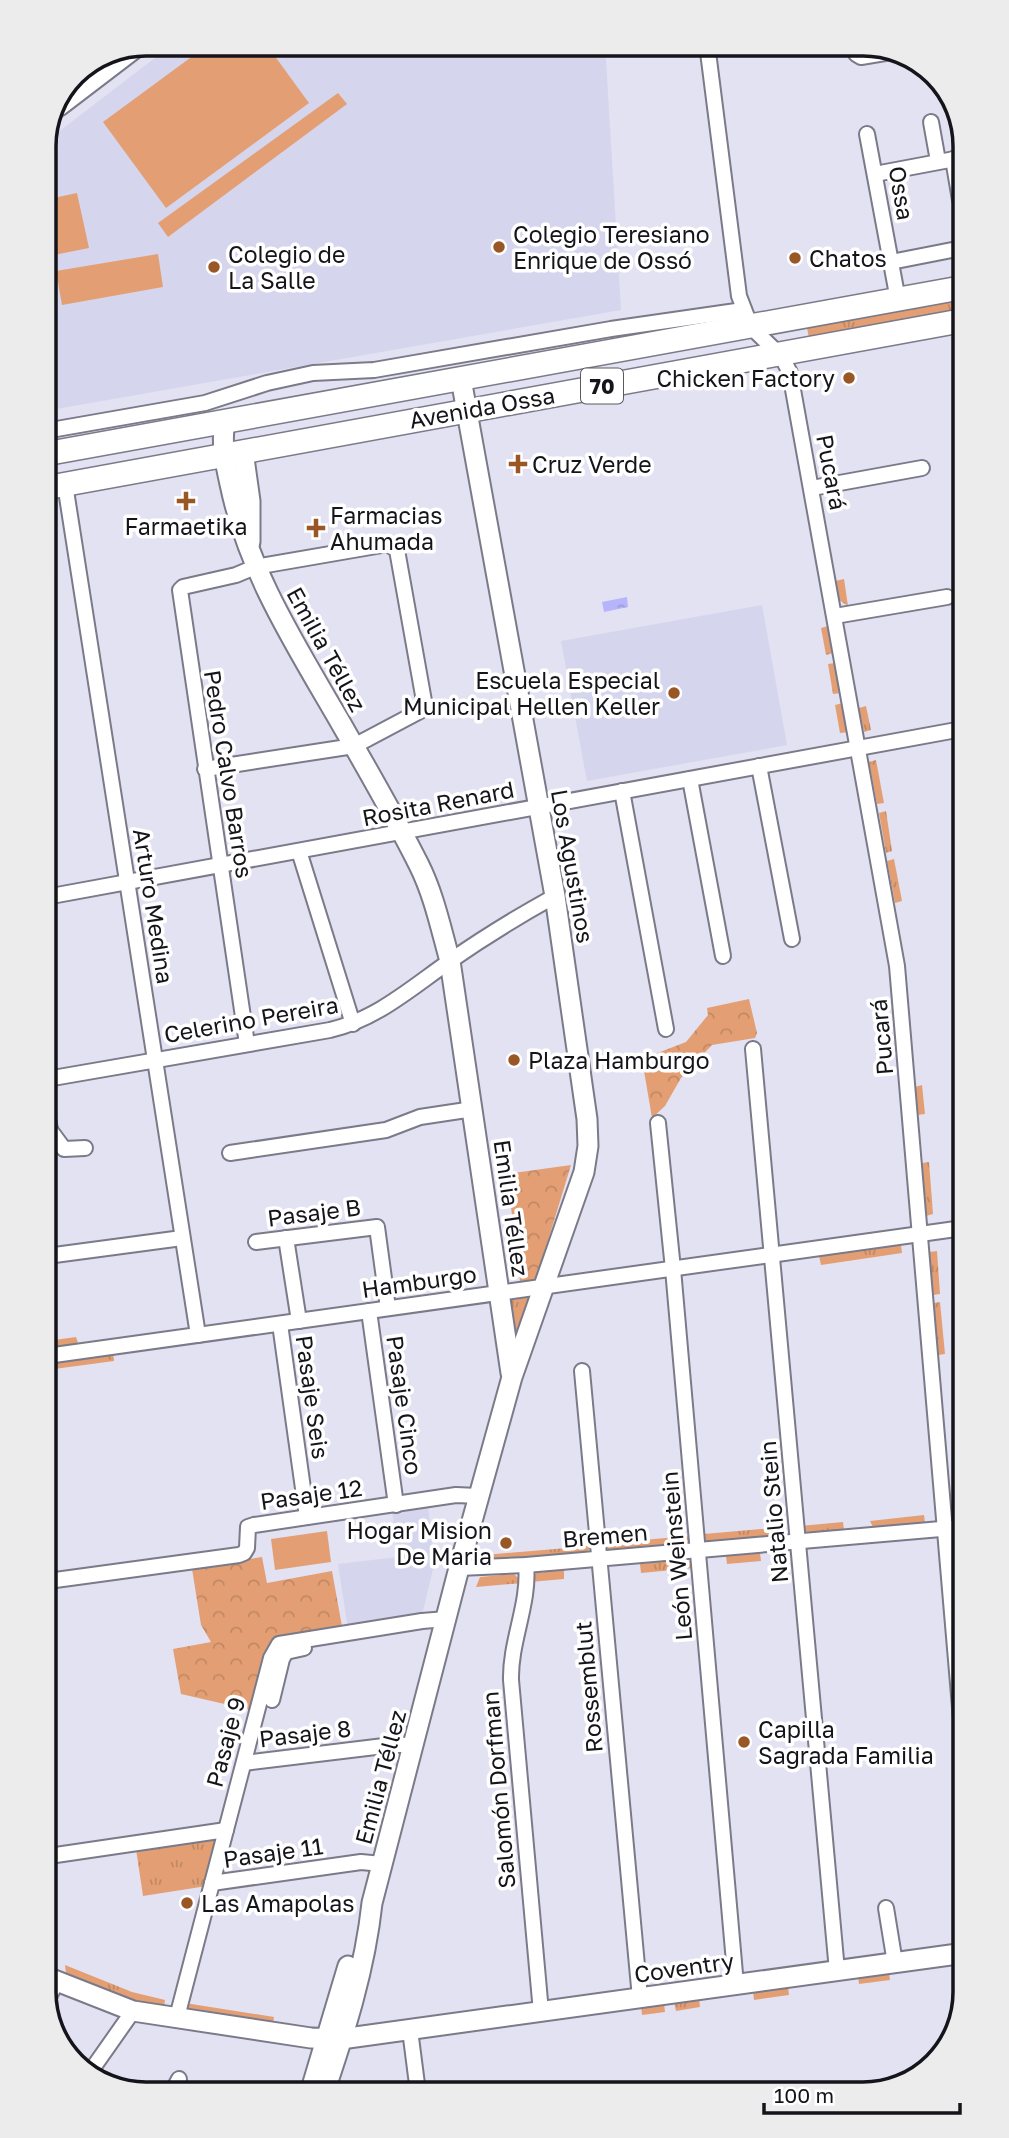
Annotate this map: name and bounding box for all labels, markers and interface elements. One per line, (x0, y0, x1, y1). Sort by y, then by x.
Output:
street label: Ossa (883, 164, 921, 222)
place label: Colegio Teresiano Enrique de Ossó (513, 220, 710, 274)
marker: Colegio Teresiano Enrique de Ossó (491, 239, 507, 255)
place label: Colegio de La Salle (228, 240, 345, 294)
place label: Chatos (809, 244, 887, 272)
marker: Chatos (787, 250, 803, 266)
marker: Colegio de La Salle (206, 259, 222, 275)
place label: Chicken Factory (656, 364, 835, 392)
road number: 70 (581, 368, 623, 404)
marker: Chicken Factory (841, 370, 857, 386)
street label: Avenida Ossa (407, 380, 557, 434)
street label: Pucará (811, 432, 853, 512)
place label: Cruz Verde (532, 450, 652, 478)
marker: Cruz Verde (510, 456, 526, 472)
marker: Farmaetika (178, 493, 194, 509)
place label: Farmacias Ahumada (330, 501, 442, 555)
place label: Farmaetika (124, 512, 248, 540)
marker: Farmacias Ahumada (308, 520, 324, 536)
street label: Emilia Téllez (281, 582, 373, 716)
place label: Escuela Especial Municipal Hellen Keller (403, 666, 660, 720)
street label: Pedro Calvo Barros (199, 668, 259, 880)
marker: Escuela Especial Municipal Hellen Keller (666, 685, 682, 701)
street label: Rosita Renard (360, 775, 516, 831)
street label: Los Agustinos (546, 787, 600, 945)
street label: Arturo Medina (128, 826, 180, 986)
street label: Celerino Pereira (162, 990, 340, 1048)
street label: Pucará (864, 998, 898, 1076)
place label: Plaza Hamburgo (528, 1046, 709, 1074)
marker: Plaza Hamburgo (506, 1052, 522, 1068)
street label: Emilia Téllez (489, 1138, 535, 1278)
street label: Pasaje B (266, 1192, 362, 1232)
street label: Hamburgo (360, 1259, 478, 1303)
street label: Pasaje Seis (290, 1333, 336, 1461)
street label: Pasaje Cinco (381, 1333, 429, 1477)
street label: Natalio Stein (753, 1440, 793, 1584)
street label: León Weinstein (655, 1470, 697, 1642)
street label: Pasaje 12 (258, 1473, 364, 1515)
place label: Hogar Mision De Maria (347, 1516, 492, 1570)
street label: Bremen (561, 1517, 649, 1553)
marker: Hogar Mision De Maria (498, 1535, 514, 1551)
street label: Rossemblut (568, 1620, 608, 1754)
street label: Salomón Dorfman (475, 1690, 521, 1890)
street label: Pasaje 9 (200, 1694, 250, 1790)
street label: Emilia Téllez (349, 1707, 411, 1847)
street label: Pasaje 8 (257, 1713, 353, 1753)
place label: Capilla Sagrada Familia (758, 1715, 934, 1769)
marker: Capilla Sagrada Familia (736, 1734, 752, 1750)
street label: Pasaje 11 (221, 1831, 325, 1873)
place label: Las Amapolas (201, 1889, 355, 1917)
marker: Las Amapolas (179, 1895, 195, 1911)
street label: Coventry (632, 1946, 736, 1988)
scale bar (764, 2072, 960, 2116)
text: 100 m (774, 2082, 834, 2108)

